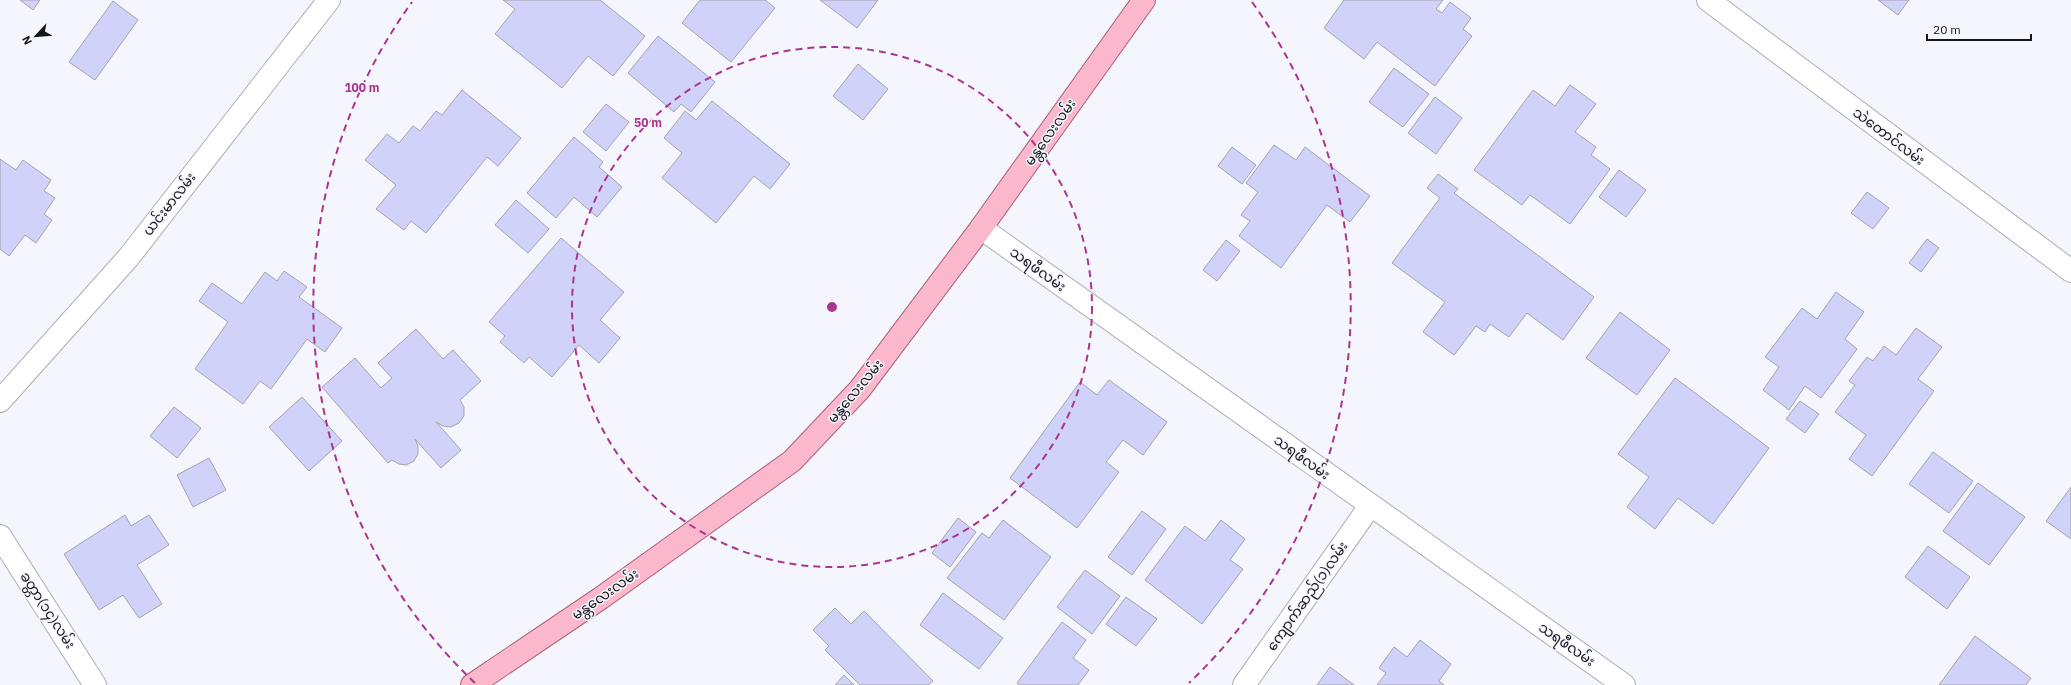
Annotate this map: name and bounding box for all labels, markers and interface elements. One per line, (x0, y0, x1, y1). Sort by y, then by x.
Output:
north arrow (16, 16, 56, 56)
scale bar (1927, 16, 2031, 42)
text: 20 m (1933, 22, 1961, 37)
text: N (19, 34, 35, 47)
text: 100 m (344, 80, 380, 95)
street label: မန္တလေးလမ်း (1020, 94, 1082, 171)
street label: သဲတောင်လမ်း (1849, 102, 1929, 169)
text: 50 m (634, 115, 662, 130)
street label: ယင်းမာလမ်း (138, 168, 199, 239)
street label: သရဖီလမ်း (1005, 242, 1070, 298)
centre of rings (825, 300, 839, 314)
street label: မန္တလေးလမ်း (822, 355, 889, 428)
street label: သရဖီလမ်း (1269, 430, 1334, 486)
street label: ကျောက်ဆည်(၁)လမ်း (1262, 537, 1354, 656)
street label: မန္တလေးလမ်း (567, 564, 644, 626)
street label: ခတ္တာ(၁၄)လမ်း (14, 567, 80, 654)
street label: သရဖီလမ်း (1534, 617, 1599, 672)

